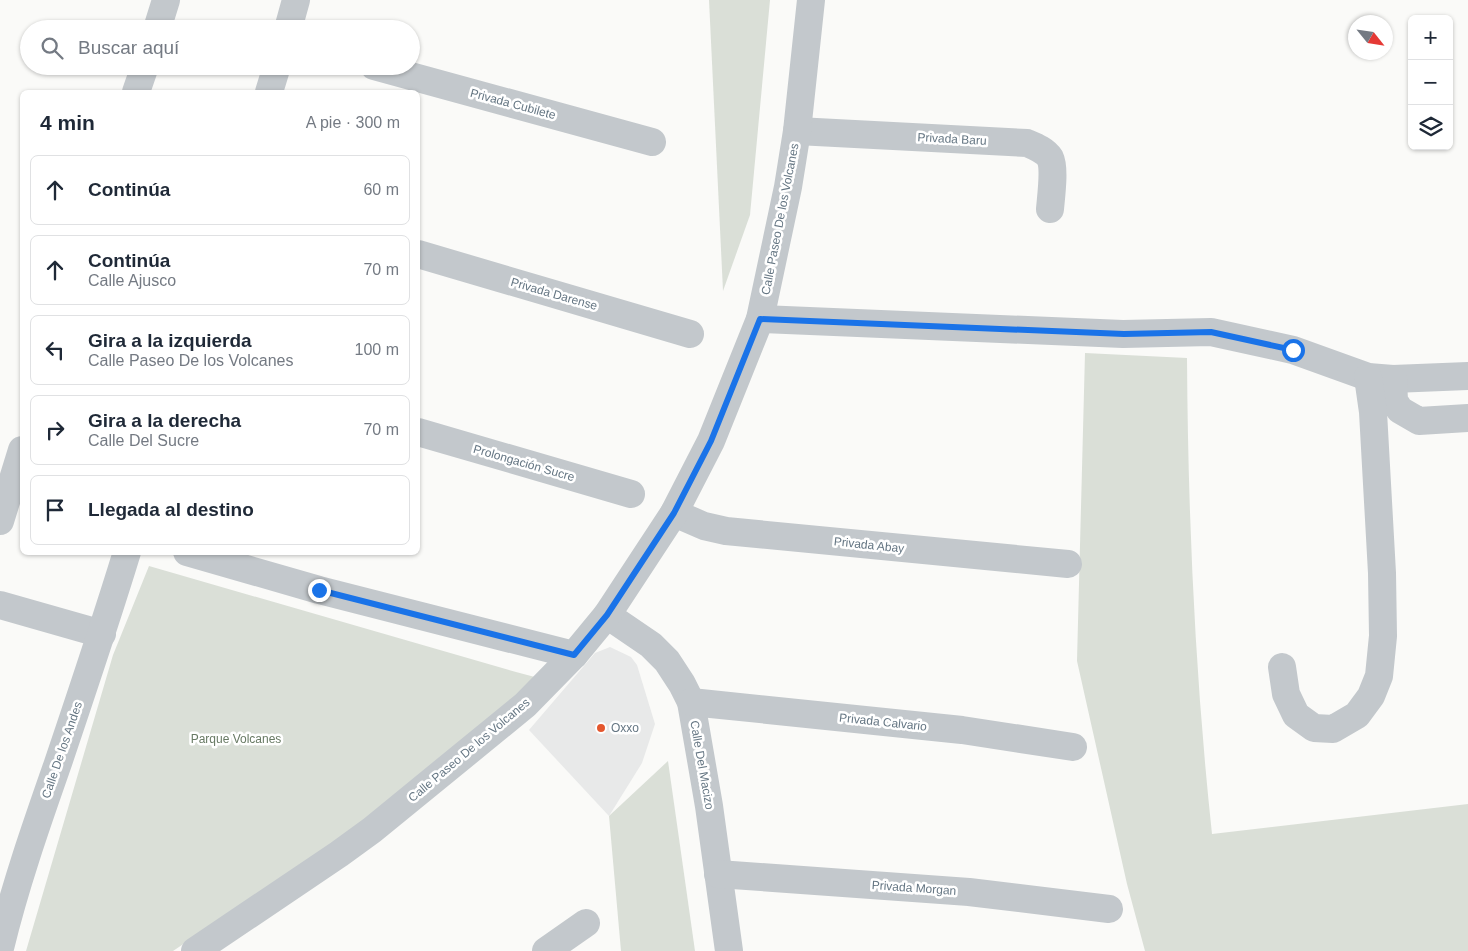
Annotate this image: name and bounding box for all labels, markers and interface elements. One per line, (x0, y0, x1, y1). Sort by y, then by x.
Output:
north arrow (1348, 15, 1393, 60)
map controls (1408, 15, 1453, 150)
button: + (1408, 15, 1453, 60)
search box (20, 20, 420, 75)
icon: search (38, 34, 66, 62)
text: Buscar aquí (78, 37, 179, 58)
button: − (1408, 60, 1453, 105)
street label: Privada Cubilete (469, 86, 558, 122)
button: layers (1408, 105, 1453, 150)
text: 4 min (40, 111, 95, 134)
text: A pie · 300 m (306, 114, 400, 131)
street label: Privada Baru (917, 130, 987, 148)
street label: Calle Paseo De los Volcanes (758, 142, 802, 296)
icon: ahead (41, 176, 69, 204)
text: Continúa (88, 179, 170, 200)
text: 60 m (363, 181, 399, 198)
text: Continúa (88, 250, 170, 271)
icon: ahead (41, 256, 69, 284)
text: 70 m (363, 261, 399, 278)
text: Calle Ajusco (88, 272, 176, 289)
street label: Privada Darense (509, 275, 599, 313)
text: Gira a la izquierda (88, 330, 252, 351)
icon: left (41, 336, 69, 364)
route start (1282, 339, 1305, 362)
text: 100 m (355, 341, 399, 358)
text: Calle Paseo De los Volcanes (88, 352, 293, 369)
text: Gira a la derecha (88, 410, 241, 431)
icon: right (41, 416, 69, 444)
text: 70 m (363, 421, 399, 438)
text: Calle Del Sucre (88, 432, 199, 449)
street label: Prolongación Sucre (472, 442, 577, 484)
icon: arrive (41, 496, 69, 524)
text: Llegada al destino (88, 499, 254, 520)
street label: Privada Abay (833, 534, 905, 556)
route end (308, 579, 331, 602)
street label: Calle Paseo De los Volcanes (405, 695, 533, 805)
street label: Calle De los Andes (39, 700, 85, 800)
street label: Privada Calvario (838, 710, 928, 734)
street label: Calle Del Macizo (687, 719, 717, 811)
place label: Oxxo (611, 721, 639, 735)
marker: Oxxo (595, 722, 607, 734)
park label: Parque Volcanes (191, 732, 281, 746)
street label: Privada Morgan (871, 878, 957, 898)

